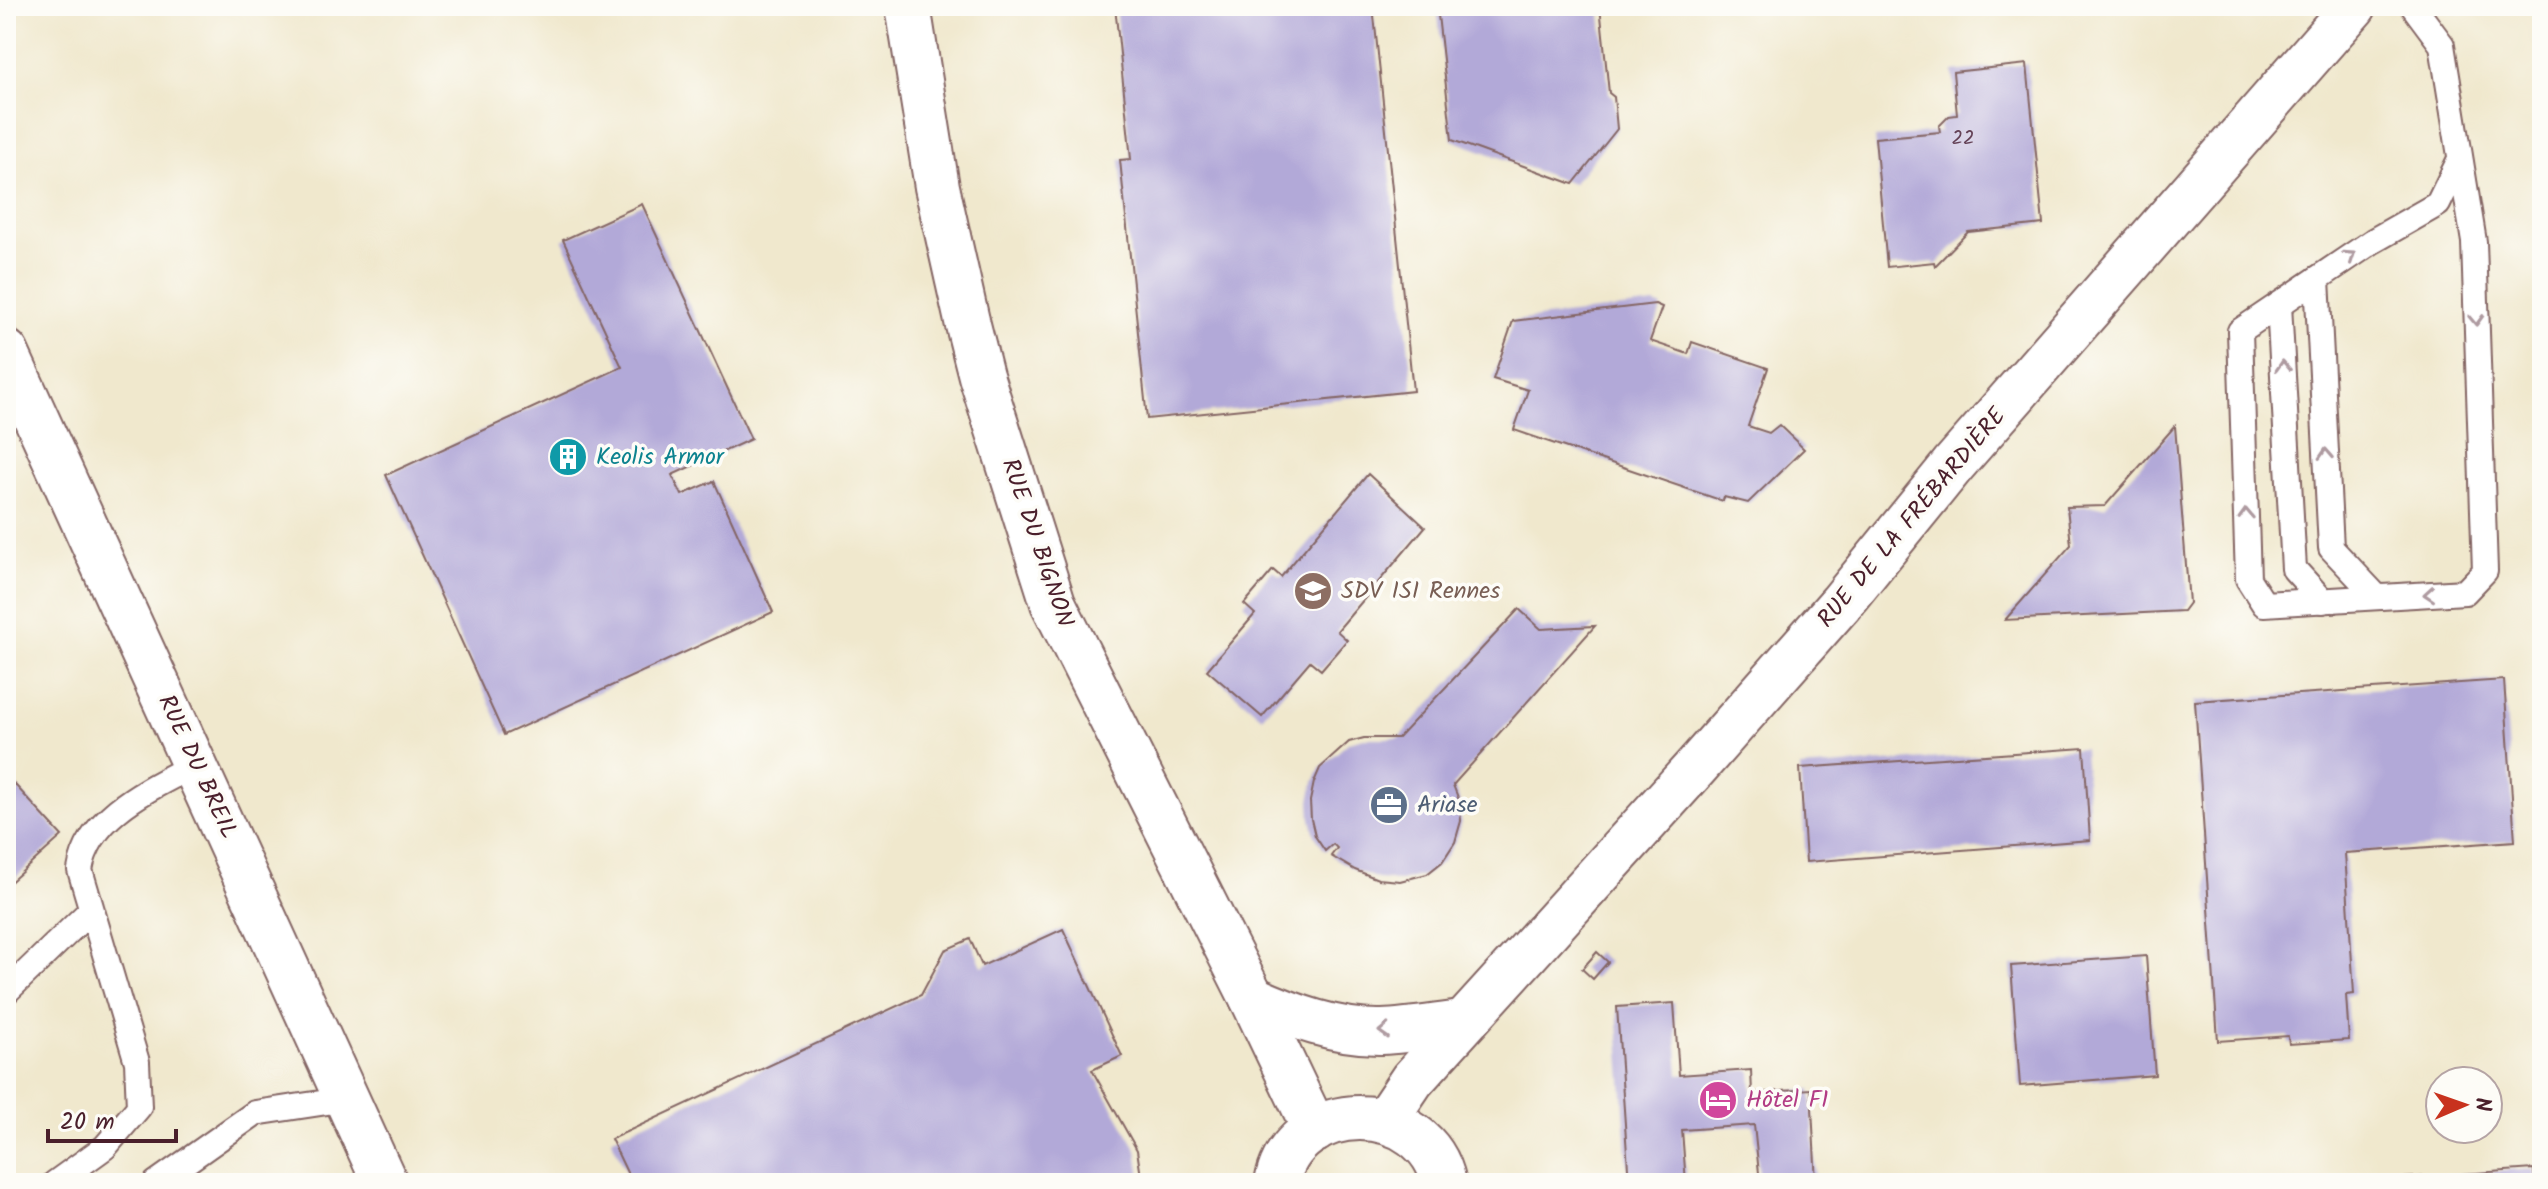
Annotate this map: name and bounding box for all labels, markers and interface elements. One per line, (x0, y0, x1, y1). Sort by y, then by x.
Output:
house number: 22 (1951, 123, 1975, 155)
one-way arrow (2342, 251, 2356, 266)
one-way arrow (2468, 314, 2485, 327)
one-way arrow (2275, 359, 2292, 372)
street label: RUE DE LA FRÉBARDIÈRE (1808, 398, 2017, 637)
building icon: Keolis Armor (547, 436, 589, 478)
place label: Keolis Armor (596, 438, 726, 477)
one-way arrow (2318, 447, 2335, 460)
street label: RUE DU BIGNON (990, 453, 1084, 633)
one-way arrow (2238, 507, 2255, 520)
school or university icon: SDV ISI Rennes (1292, 570, 1334, 612)
place label: SDV ISI Rennes (1341, 572, 1500, 611)
one-way arrow (2422, 585, 2435, 602)
street label: RUE DU BREIL (146, 688, 248, 846)
office icon: Ariase (1368, 784, 1410, 826)
place label: Ariase (1417, 786, 1478, 825)
one-way arrow (1377, 1022, 1390, 1039)
north arrow (2424, 1065, 2504, 1145)
hotel icon: Hôtel F1 (1697, 1079, 1739, 1121)
place label: Hôtel F1 (1746, 1081, 1829, 1120)
scale bar (48, 1093, 176, 1143)
text: N (2464, 1097, 2499, 1112)
text: 20 m (60, 1103, 115, 1142)

